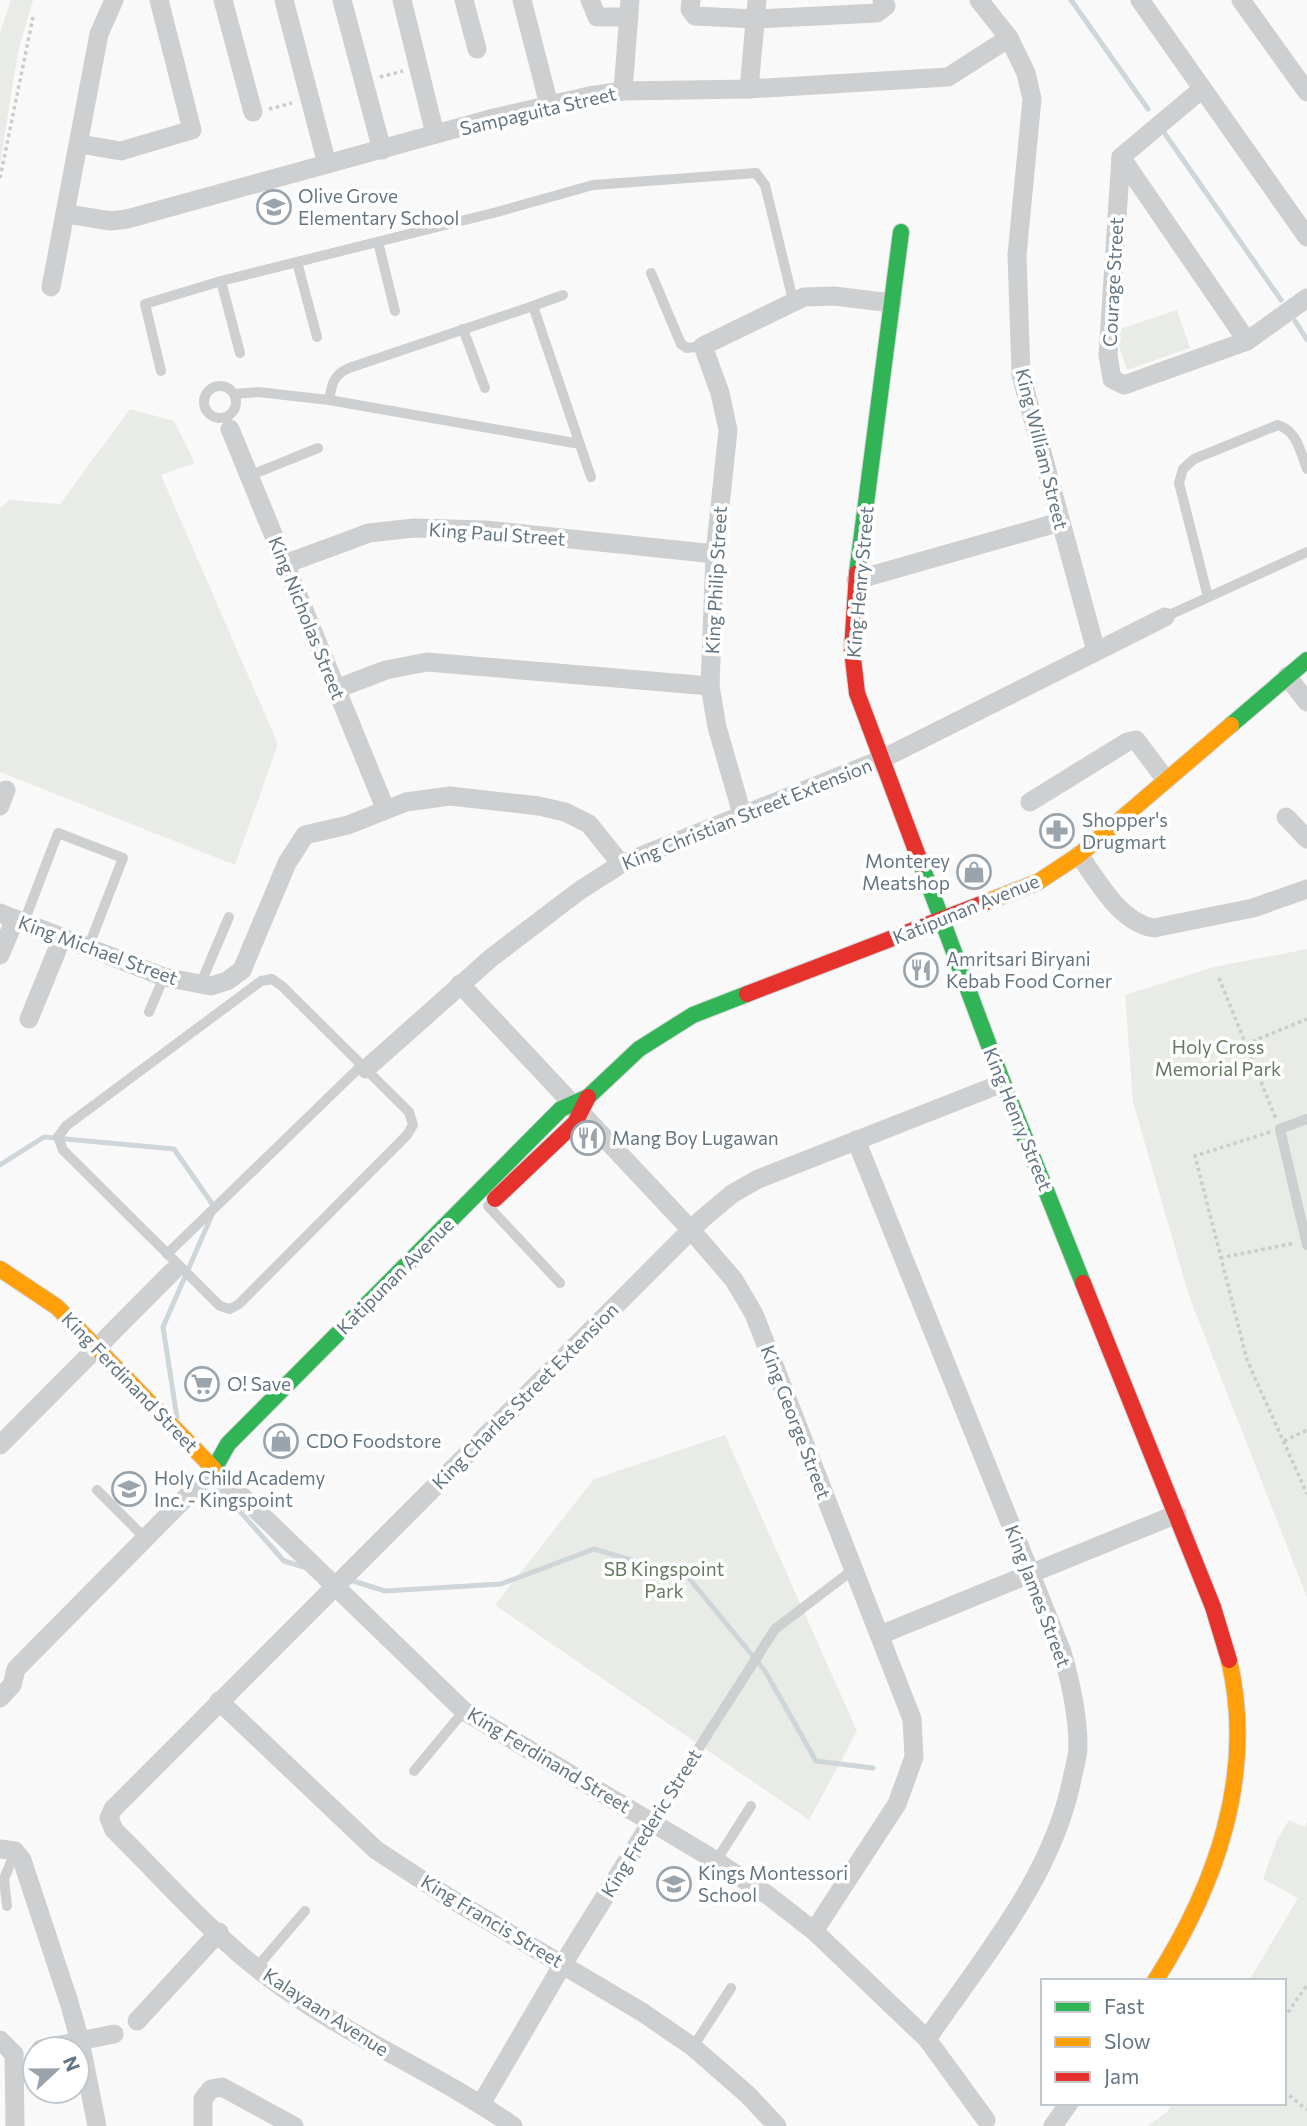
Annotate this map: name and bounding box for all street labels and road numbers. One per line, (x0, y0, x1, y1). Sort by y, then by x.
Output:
street label: Sampaguita Street (457, 81, 618, 140)
street label: Courage Street (1098, 216, 1127, 347)
street label: King William Street (1011, 366, 1074, 532)
street label: King Philip Street (700, 505, 731, 655)
street label: King Henry Street (841, 505, 878, 659)
street label: King Paul Street (428, 517, 566, 550)
street label: King Nicholas Street (264, 533, 351, 703)
street label: King Christian Street Extension (618, 753, 875, 874)
street label: Katipunan Avenue (889, 869, 1042, 948)
street label: King Michael Street (15, 910, 181, 989)
street label: King Henry Street (979, 1044, 1058, 1194)
street label: Katipunan Avenue (331, 1212, 458, 1339)
street label: King Charles Street Extension (427, 1298, 623, 1494)
street label: King Ferdinand Street (57, 1307, 203, 1457)
street label: King George Street (757, 1342, 836, 1502)
street label: King James Street (1001, 1521, 1076, 1670)
street label: King Ferdinand Street (464, 1702, 635, 1817)
street label: King Frederic Street (596, 1744, 706, 1901)
street label: King Francis Street (417, 1869, 568, 1972)
street label: Kalayaan Avenue (259, 1963, 393, 2061)

